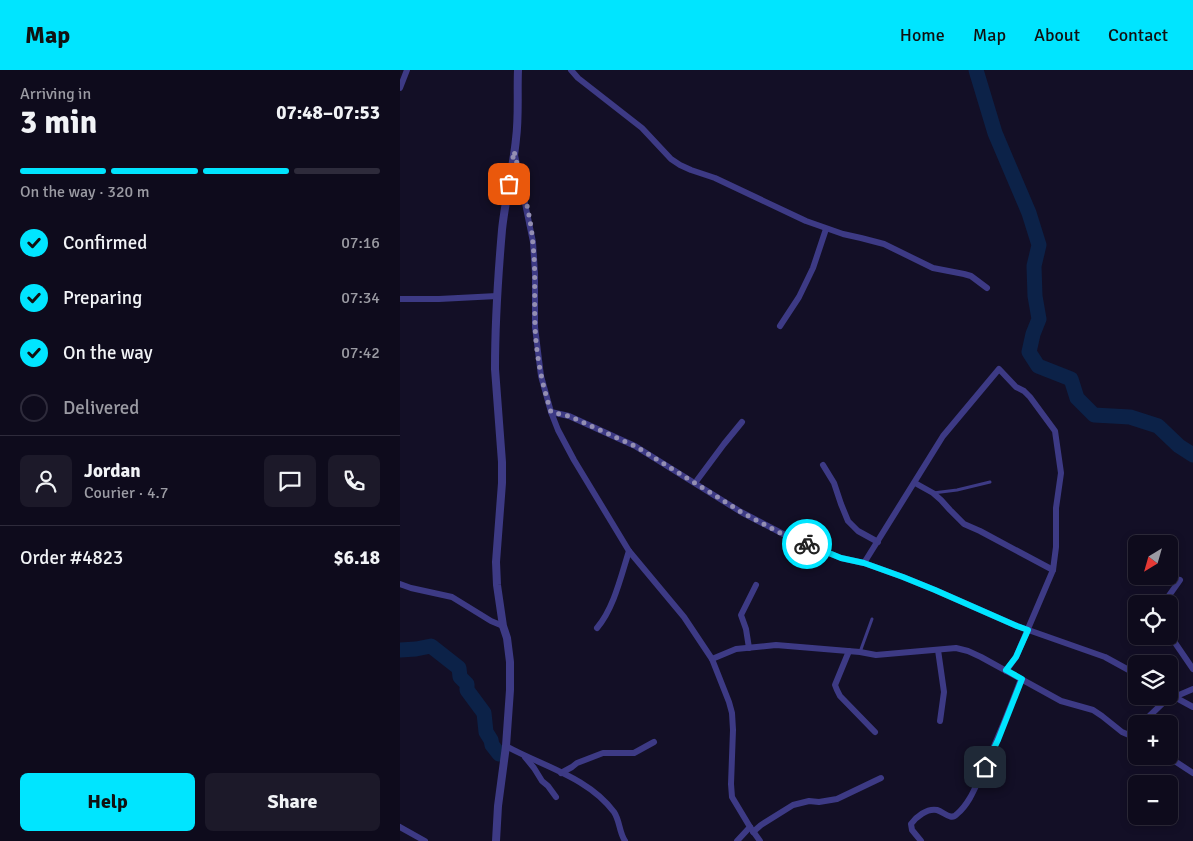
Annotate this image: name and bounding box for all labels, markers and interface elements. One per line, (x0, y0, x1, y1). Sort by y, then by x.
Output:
text: Map (25, 20, 70, 50)
text: Home (900, 24, 945, 46)
text: Map (973, 24, 1006, 46)
text: About (1034, 24, 1080, 46)
text: Contact (1108, 24, 1168, 46)
text: Arriving in (20, 84, 91, 104)
text: 07:48–07:53 (276, 101, 380, 125)
text: 3 min (20, 103, 97, 142)
pin (488, 163, 530, 205)
icon: bag (495, 170, 523, 198)
text: On the way · 320 m (20, 182, 150, 202)
icon: check (20, 229, 48, 257)
text: Confirmed (63, 231, 147, 255)
text: 07:16 (341, 233, 380, 253)
icon: check (20, 284, 48, 312)
text: Preparing (63, 286, 142, 310)
text: 07:34 (341, 288, 380, 308)
icon: check (20, 339, 48, 367)
text: On the way (63, 341, 153, 365)
text: 07:42 (341, 343, 380, 363)
text: Delivered (63, 396, 139, 420)
button: person (20, 455, 72, 507)
button: chat (264, 455, 316, 507)
button: phone (328, 455, 380, 507)
text: Jordan (84, 459, 141, 483)
text: Courier · 4.7 (84, 483, 168, 503)
courier (782, 519, 832, 569)
icon: bike (793, 530, 821, 558)
north arrow (1128, 535, 1178, 585)
map controls (1128, 535, 1178, 825)
text: Order #4823 (20, 546, 123, 570)
text: $6.18 (334, 546, 380, 570)
button: locate (1128, 595, 1178, 645)
button: layers (1128, 655, 1178, 705)
button: + (1128, 715, 1178, 765)
pin (964, 746, 1006, 788)
icon: home (971, 753, 999, 781)
button: Help (20, 773, 195, 831)
button: Share (205, 773, 380, 831)
button: − (1128, 775, 1178, 825)

